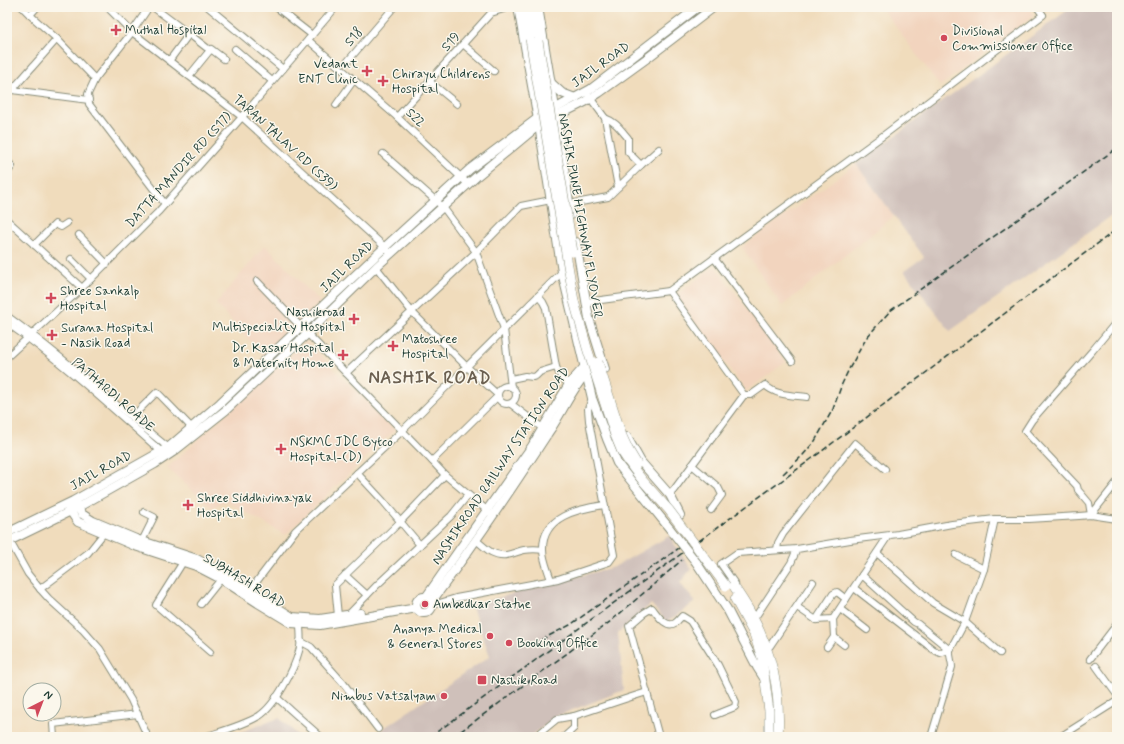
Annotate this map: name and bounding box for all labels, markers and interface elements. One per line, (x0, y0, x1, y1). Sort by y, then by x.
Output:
place label: Muthal Hospital (125, 22, 207, 39)
place label: Divisional Commissioner Office (952, 23, 1073, 55)
marker: Muthal Hospital (110, 24, 122, 36)
street label: S18 (341, 24, 367, 50)
street label: S19 (438, 29, 464, 55)
marker: Divisional Commissioner Office (939, 33, 949, 43)
street label: JAIL ROAD (569, 38, 634, 92)
place label: Vedant ENT Clinic (298, 56, 358, 88)
marker: Vedant ENT Clinic (361, 65, 373, 77)
place label: Chirayu Childrens Hospital (392, 66, 491, 98)
marker: Chirayu Childrens Hospital (377, 75, 389, 87)
street label: TARAN TALAV RD (S39) (229, 91, 341, 195)
street label: S22 (402, 105, 428, 131)
street label: DATTA MANDIR RD (S17) (122, 108, 236, 232)
street label: NASHIK PUNE HIGHWAY FLYOVER (554, 112, 607, 321)
street label: JAIL ROAD (317, 237, 377, 297)
place label: Shree Sankalp Hospital (60, 283, 140, 315)
marker: Shree Sankalp Hospital (45, 292, 57, 304)
place label: Nashikroad Multispeciality Hospital (212, 304, 345, 336)
marker: Nashikroad Multispeciality Hospital (348, 313, 360, 325)
place label: Surana Hospital - Nasik Road (61, 320, 153, 352)
marker: Surana Hospital - Nasik Road (46, 329, 58, 341)
place label: Matoshree Hospital (402, 331, 457, 363)
place label: Dr. Kasar Hospital & Maternity Home (232, 340, 334, 372)
marker: Matoshree Hospital (387, 340, 399, 352)
marker: Dr. Kasar Hospital & Maternity Home (337, 349, 349, 361)
street label: PATHARDI ROADE (68, 354, 159, 436)
street label: NASHIKROAD RAILWAY STATION ROAD (428, 364, 574, 568)
district label: NASHIK ROAD (369, 367, 491, 389)
place label: NSKMC JDC Bytco Hospital-(D) (290, 434, 393, 466)
marker: NSKMC JDC Bytco Hospital-(D) (275, 443, 287, 455)
street label: JAIL ROAD (67, 447, 135, 495)
place label: Shree Siddhivinayak Hospital (197, 490, 313, 522)
marker: Shree Siddhivinayak Hospital (182, 499, 194, 511)
street label: SUBHASH ROAD (200, 550, 288, 612)
place label: Ambedkar Statue (433, 596, 531, 613)
marker: Ambedkar Statue (420, 599, 430, 609)
place label: Ananya Medical & General Stores (388, 621, 482, 653)
marker: Ananya Medical & General Stores (485, 631, 495, 641)
place label: Booking Office (517, 635, 598, 652)
marker: Booking Office (504, 638, 514, 648)
place label: Nashik Road (491, 672, 557, 689)
marker: Nashik Road (476, 674, 488, 686)
north arrow (22, 682, 62, 722)
text: N (41, 688, 55, 703)
place label: Nimbus Vatsalyam (331, 688, 436, 705)
marker: Nimbus Vatsalyam (439, 691, 449, 701)

